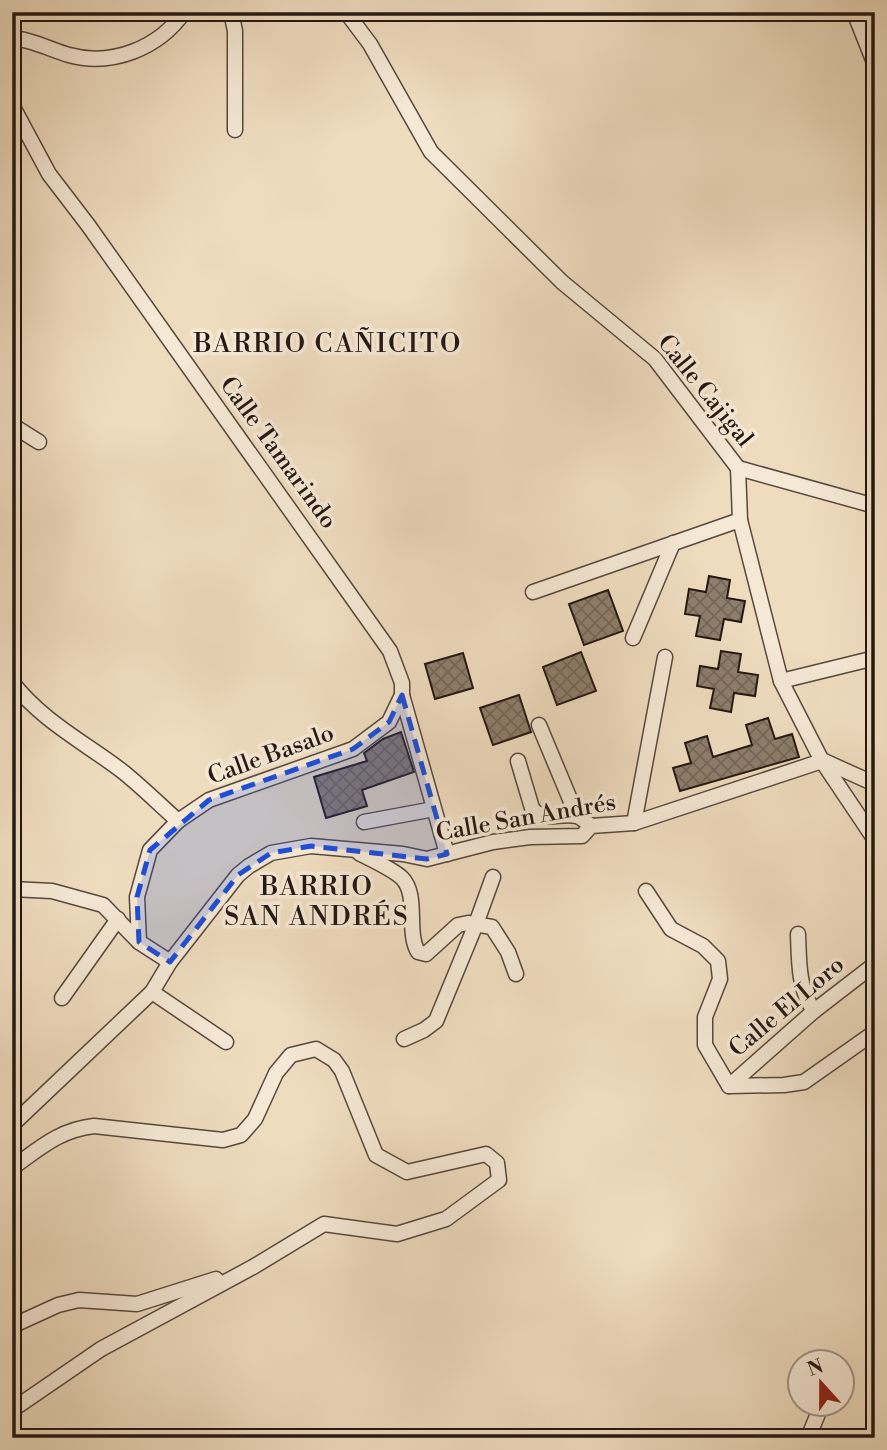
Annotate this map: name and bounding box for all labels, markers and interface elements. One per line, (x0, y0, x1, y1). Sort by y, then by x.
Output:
district label: BARRIO CAÑICITO (193, 327, 462, 360)
street label: Calle Cajigal (651, 329, 759, 453)
street label: Calle Tamarindo (213, 371, 343, 535)
street label: Calle Basalo (204, 718, 338, 792)
street label: Calle San Andrés (434, 787, 618, 849)
district label: BARRIO SAN ANDRÉS (224, 871, 410, 933)
street label: Calle El Loro (723, 950, 851, 1064)
north arrow (786, 1348, 856, 1418)
text: N (804, 1354, 827, 1382)

